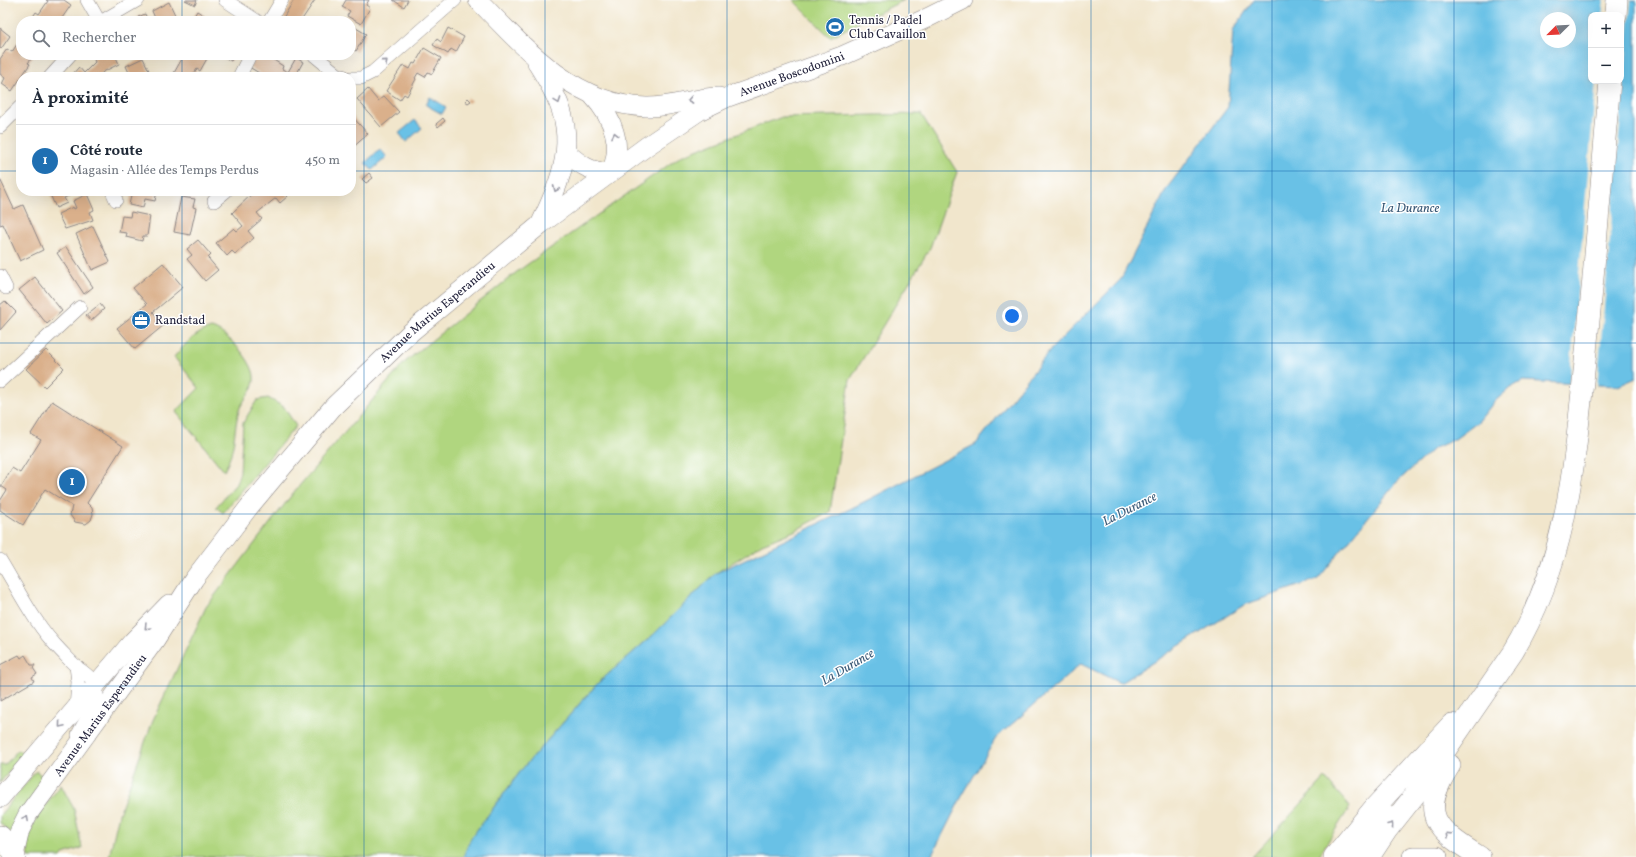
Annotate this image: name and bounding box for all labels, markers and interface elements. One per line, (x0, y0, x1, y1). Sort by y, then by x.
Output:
north arrow (1540, 12, 1576, 48)
map controls (1588, 12, 1624, 84)
button: + (1588, 12, 1624, 48)
place label: Tennis / Padel Club Cavaillon (849, 13, 926, 43)
search box (16, 16, 356, 60)
sports icon: Tennis / Padel Club Cavaillon (824, 16, 846, 38)
icon: search (30, 27, 52, 49)
text: Rechercher (62, 28, 136, 49)
button: − (1588, 48, 1624, 84)
street label: Avenue Boscodomini (737, 49, 848, 101)
one-way arrow (380, 59, 387, 66)
text: À proximité (32, 87, 129, 110)
one-way arrow (686, 95, 693, 104)
one-way arrow (553, 98, 562, 105)
one-way arrow (611, 132, 619, 139)
text: Côté route (70, 141, 143, 162)
text: 1 (42, 152, 48, 170)
text: 450 m (305, 152, 340, 170)
text: Magasin · Allée des Temps Perdus (70, 162, 259, 180)
one-way arrow (553, 186, 561, 193)
water label: La Durance (1381, 200, 1440, 218)
street label: Avenue Marius Esperandieu (377, 258, 499, 367)
your location (1002, 306, 1022, 326)
office icon: Randstad (130, 309, 152, 331)
place label: Randstad (155, 313, 205, 329)
pin: 1 (59, 467, 85, 497)
water label: La Durance (1100, 488, 1160, 531)
one-way arrow (144, 622, 152, 630)
water label: La Durance (818, 645, 878, 690)
street label: Avenue Marius Esperandieu (51, 651, 151, 780)
one-way arrow (59, 720, 66, 727)
one-way arrow (21, 815, 29, 822)
one-way arrow (1387, 822, 1394, 829)
one-way arrow (1445, 832, 1453, 840)

